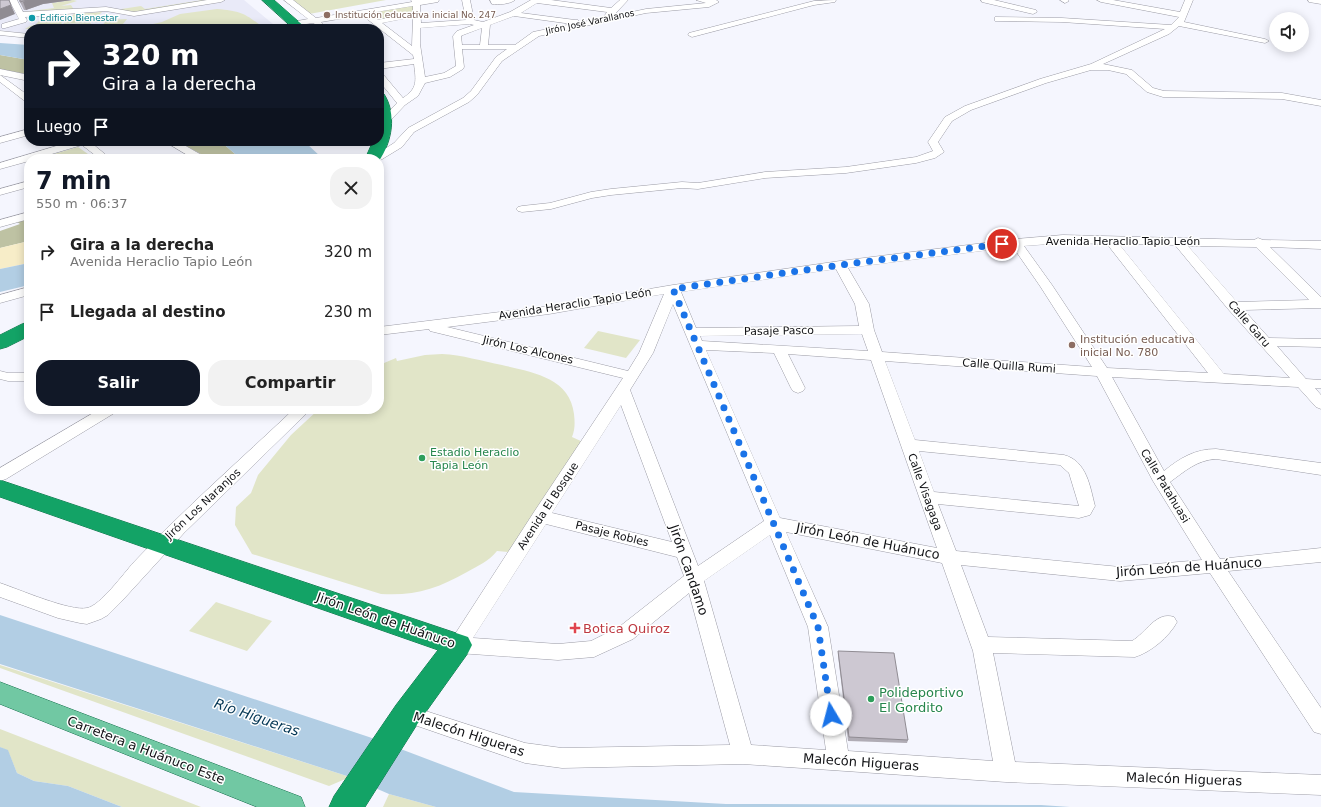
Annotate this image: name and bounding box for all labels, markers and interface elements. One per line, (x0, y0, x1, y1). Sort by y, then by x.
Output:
street label: Jirón José Varallanos (544, 8, 636, 37)
marker: Institución educativa inicial No. 247 (322, 10, 332, 20)
place label: Institución educativa inicial No. 247 (335, 10, 496, 20)
map controls (1269, 12, 1309, 52)
button: sound (1269, 12, 1309, 52)
marker: Edificio Bienestar (27, 13, 37, 23)
place label: Edificio Bienestar (40, 13, 119, 23)
text: 320 m (102, 39, 199, 72)
icon: right (36, 40, 88, 92)
text: Gira a la derecha (102, 73, 257, 94)
icon: arrive (90, 116, 112, 138)
text: Luego (36, 118, 82, 136)
text: 7 min (36, 167, 111, 195)
button: close (330, 167, 372, 209)
text: 550 m · 06:37 (36, 196, 127, 211)
pin (985, 227, 1019, 261)
icon: arrive (991, 233, 1013, 255)
street label: Avenida Heraclio Tapio León (1046, 235, 1200, 248)
text: Gira a la derecha (70, 236, 214, 254)
icon: right (36, 241, 58, 263)
text: 320 m (324, 243, 372, 261)
text: Avenida Heraclio Tapio León (70, 254, 252, 269)
street label: Avenida Heraclio Tapio León (498, 285, 652, 322)
street label: Calle Garu (1225, 298, 1273, 350)
icon: arrive (36, 301, 58, 323)
text: Llegada al destino (70, 303, 225, 321)
text: 230 m (324, 303, 372, 321)
street label: Pasaje Pasco (744, 324, 814, 338)
street label: Jirón Los Alcones (480, 333, 575, 367)
place label: Institución educativa inicial No. 780 (1080, 333, 1195, 359)
marker: Institución educativa inicial No. 780 (1067, 340, 1077, 350)
street label: Calle Quilla Rumi (962, 356, 1056, 376)
button: Salir (36, 360, 200, 406)
button: Compartir (208, 360, 372, 406)
place label: Estadio Heraclio Tapia León (429, 446, 519, 472)
street label: Calle Patahuasi (1138, 447, 1192, 525)
street label: Calle Visagaga (905, 452, 945, 532)
marker: Estadio Heraclio Tapia León (417, 453, 427, 463)
street label: Avenida El Bosque (515, 460, 581, 552)
street label: Jirón Los Naranjos (162, 466, 244, 543)
street label: Pasaje Robles (574, 519, 650, 549)
street label: Jirón León de Huánuco (794, 520, 941, 562)
street label: Jirón Candamo (666, 522, 712, 617)
street label: Jirón León de Huánuco (1115, 554, 1262, 580)
street label: Jirón León de Huánuco (314, 589, 458, 651)
place label: Botica Quiroz (583, 621, 670, 636)
marker: Botica Quiroz (570, 623, 580, 633)
place label: Polideportivo El Gordito (879, 685, 964, 715)
position arrow (810, 694, 852, 736)
marker: Polideportivo El Gordito (866, 694, 876, 704)
water label: Río Higueras (212, 695, 302, 739)
street label: Malecón Higueras (411, 709, 527, 759)
street label: Carretera a Huánuco Este (65, 713, 227, 787)
street label: Malecón Higueras (803, 750, 920, 774)
street label: Malecón Higueras (1126, 769, 1243, 789)

